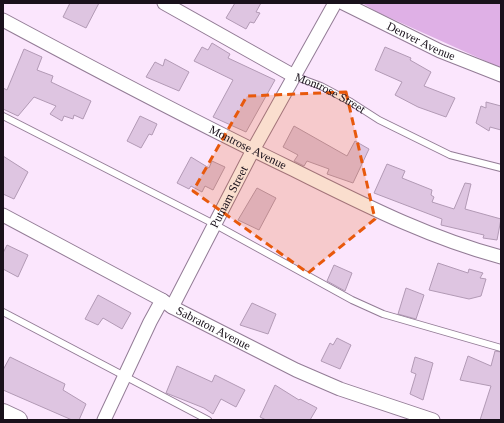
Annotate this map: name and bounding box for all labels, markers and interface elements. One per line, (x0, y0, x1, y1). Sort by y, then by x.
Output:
street label: Denver Avenue (385, 19, 457, 63)
street label: Montrose Street (293, 70, 369, 117)
street label: Montrose Avenue (207, 122, 289, 172)
street label: Putnam Street (207, 163, 251, 230)
street label: Sabraton Avenue (174, 303, 253, 353)

